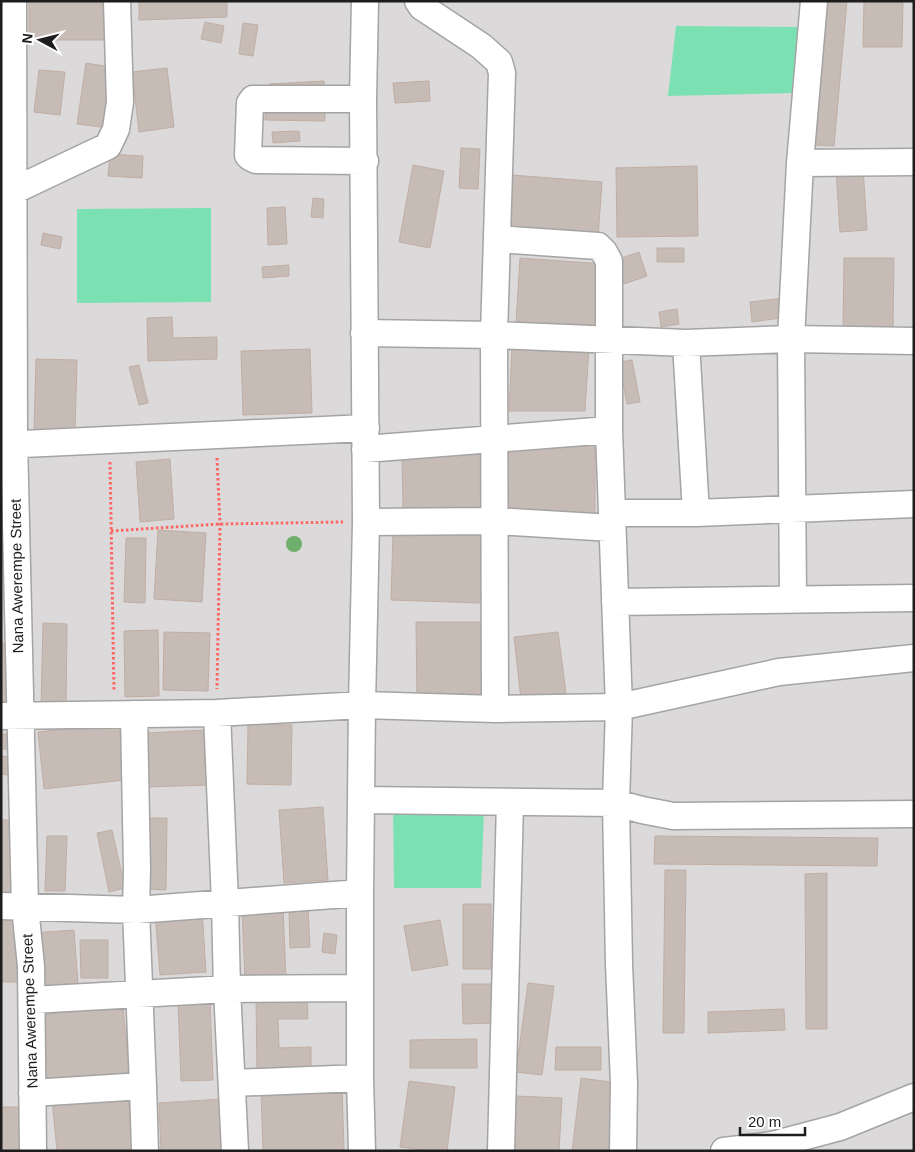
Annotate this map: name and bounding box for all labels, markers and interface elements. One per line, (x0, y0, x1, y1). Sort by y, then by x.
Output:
north arrow (15, 15, 65, 65)
text: N (19, 32, 36, 44)
street label: Nana Awerempe Street (7, 498, 26, 654)
street label: Nana Awerempe Street (18, 933, 41, 1089)
scale bar (740, 1104, 805, 1136)
text: 20 m (748, 1113, 781, 1130)

